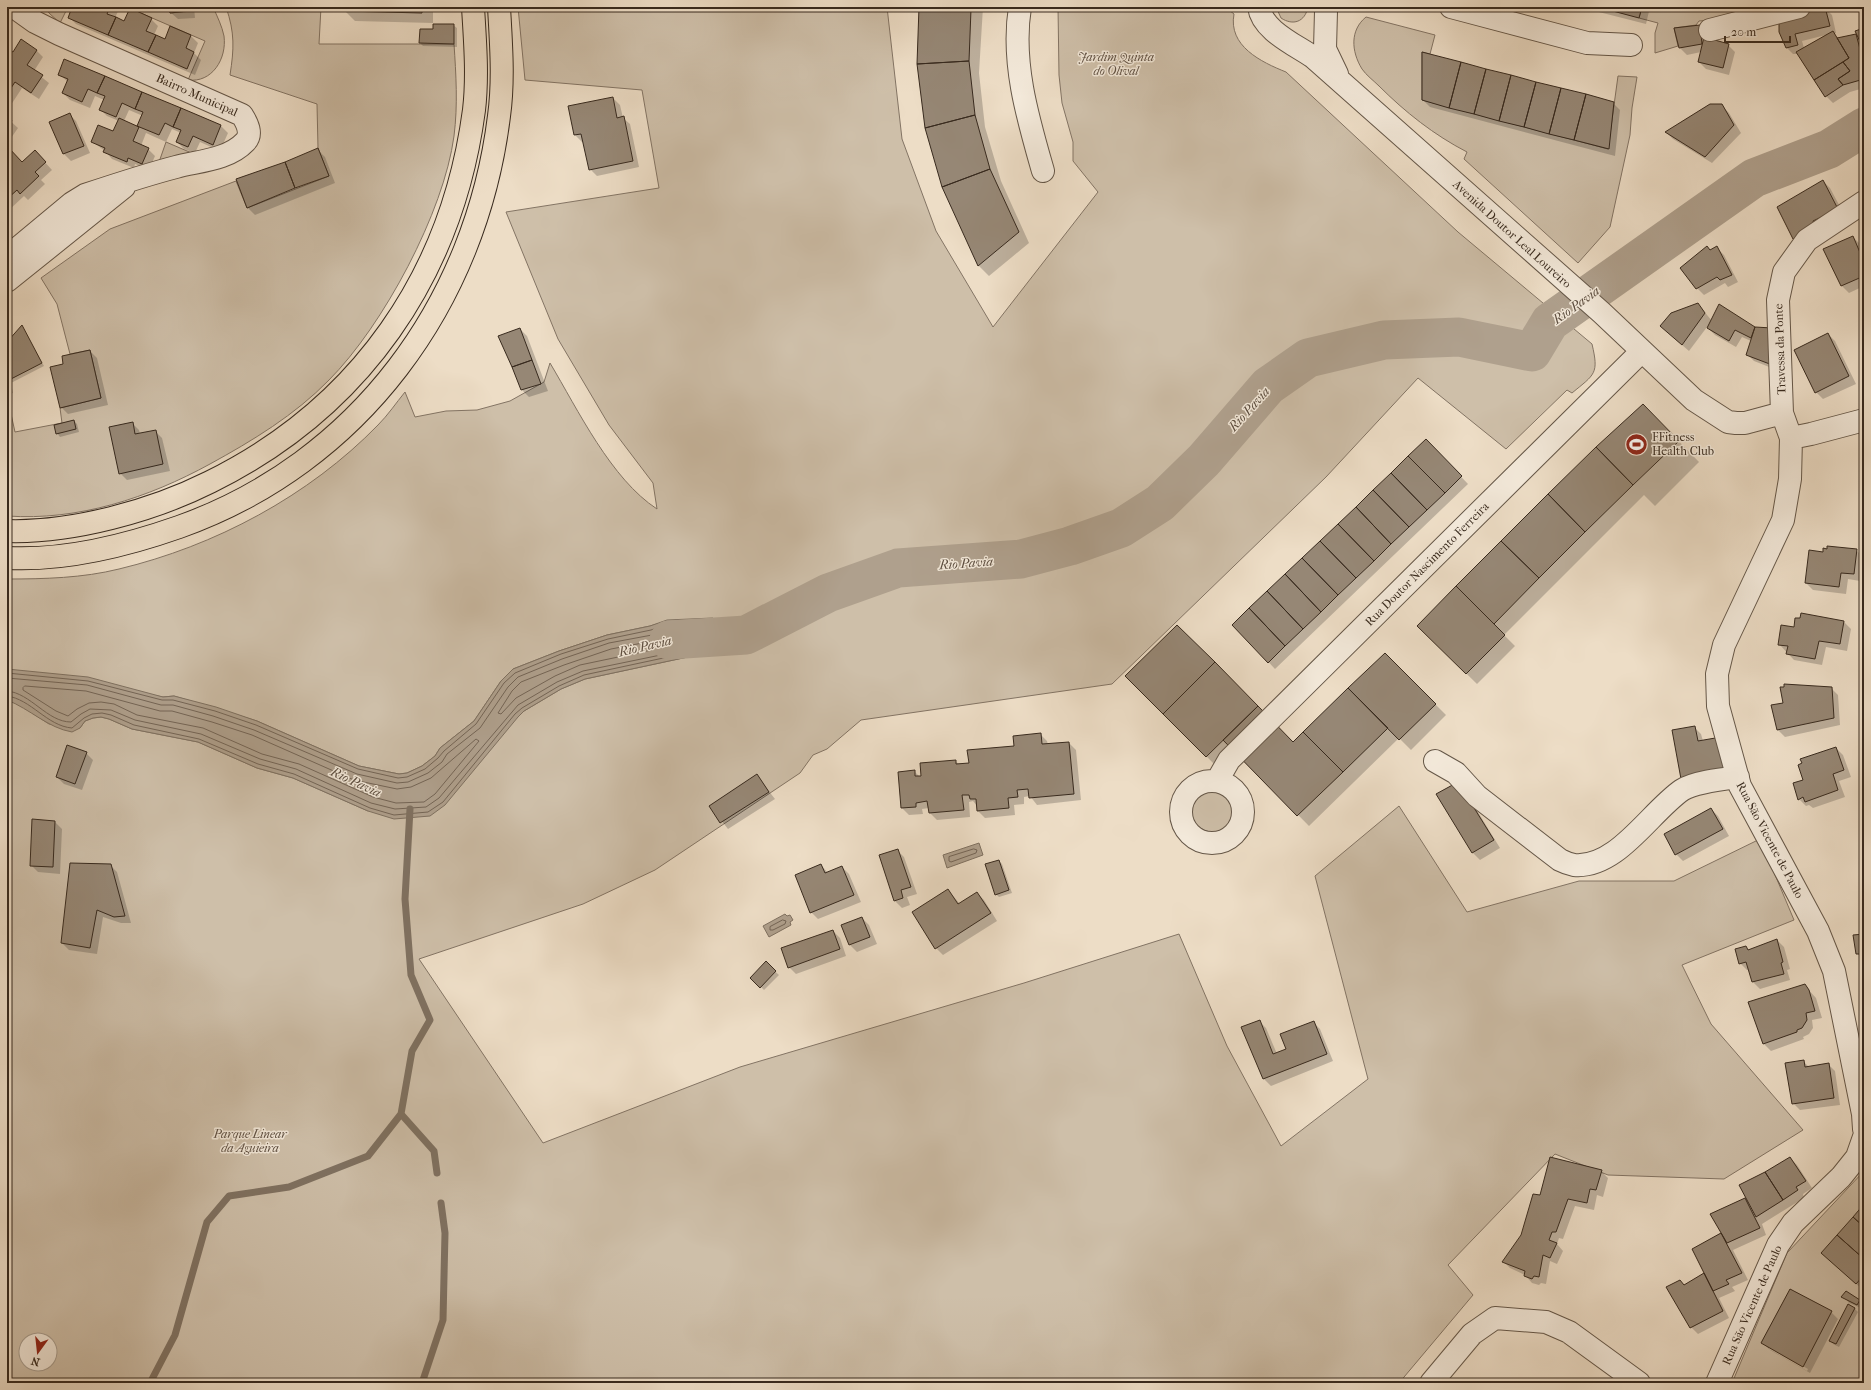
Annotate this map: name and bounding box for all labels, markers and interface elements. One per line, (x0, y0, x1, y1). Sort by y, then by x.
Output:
scale bar (1725, 18, 1790, 44)
text: 20 m (1731, 25, 1756, 39)
park label: Jardim Quinta do Olival (1078, 50, 1154, 78)
street label: Bairro Municipal (154, 71, 241, 120)
street label: Avenida Doutor Leal Loureiro (1449, 176, 1574, 291)
water label: Rio Pavia (1549, 283, 1602, 327)
street label: Travessa da Ponte (1771, 303, 1789, 395)
water label: Rio Pavia (1225, 384, 1273, 435)
place label: FFitness Health Club (1652, 430, 1714, 458)
sports icon: FFitness Health Club (1624, 431, 1650, 457)
street label: Rua Doutor Nascimento Ferreira (1362, 499, 1492, 629)
water label: Rio Pavia (938, 554, 994, 572)
water label: Rio Pavia (616, 633, 673, 660)
water label: Rio Pavia (328, 763, 384, 800)
street label: Rua São Vicente de Paulo (1733, 779, 1807, 901)
park label: Parque Linear da Aguieira (212, 1127, 288, 1155)
street label: Rua São Vicente de Paulo (1719, 1243, 1785, 1367)
north arrow (18, 1332, 58, 1372)
text: N (29, 1354, 41, 1369)

